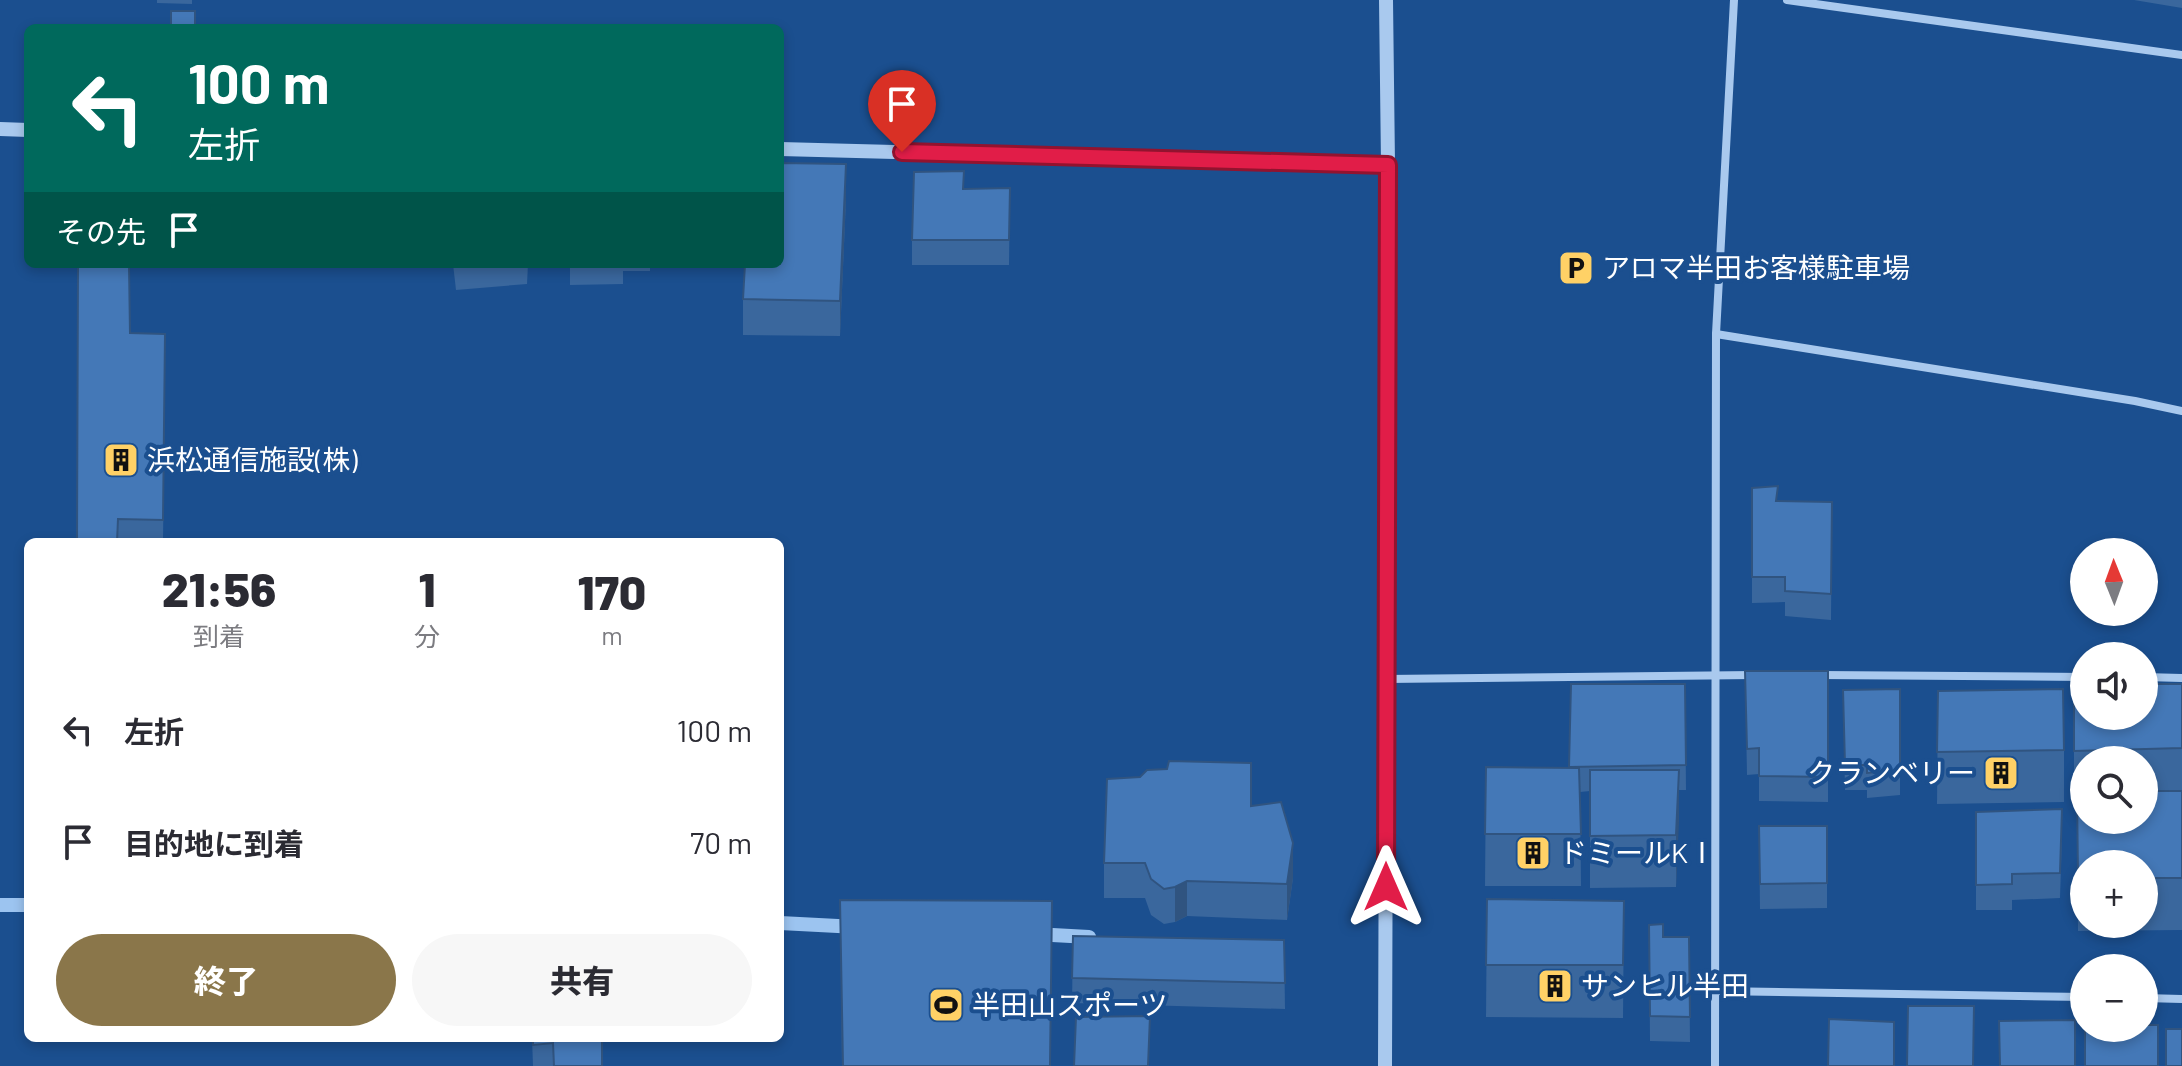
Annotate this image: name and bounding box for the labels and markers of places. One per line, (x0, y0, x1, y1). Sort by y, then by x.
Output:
pin (868, 70, 936, 152)
parking icon: アロマ半田お客様駐車場 (1557, 249, 1595, 287)
place label: アロマ半田お客様駐車場 (1602, 250, 1910, 284)
building icon: 浜松通信施設(株) (102, 441, 140, 479)
place label: 浜松通信施設(株) (147, 442, 358, 476)
building icon: クランベリー (1982, 754, 2020, 792)
place label: クランベリー (1807, 755, 1975, 789)
building icon: ドミールKⅠ (1514, 834, 1552, 872)
place label: ドミールKⅠ (1559, 835, 1716, 869)
building icon: サンヒル半田 (1536, 967, 1574, 1005)
place label: サンヒル半田 (1581, 968, 1749, 1002)
sports icon: 半田山スポーツ (927, 986, 965, 1024)
place label: 半田山スポーツ (972, 987, 1167, 1021)

